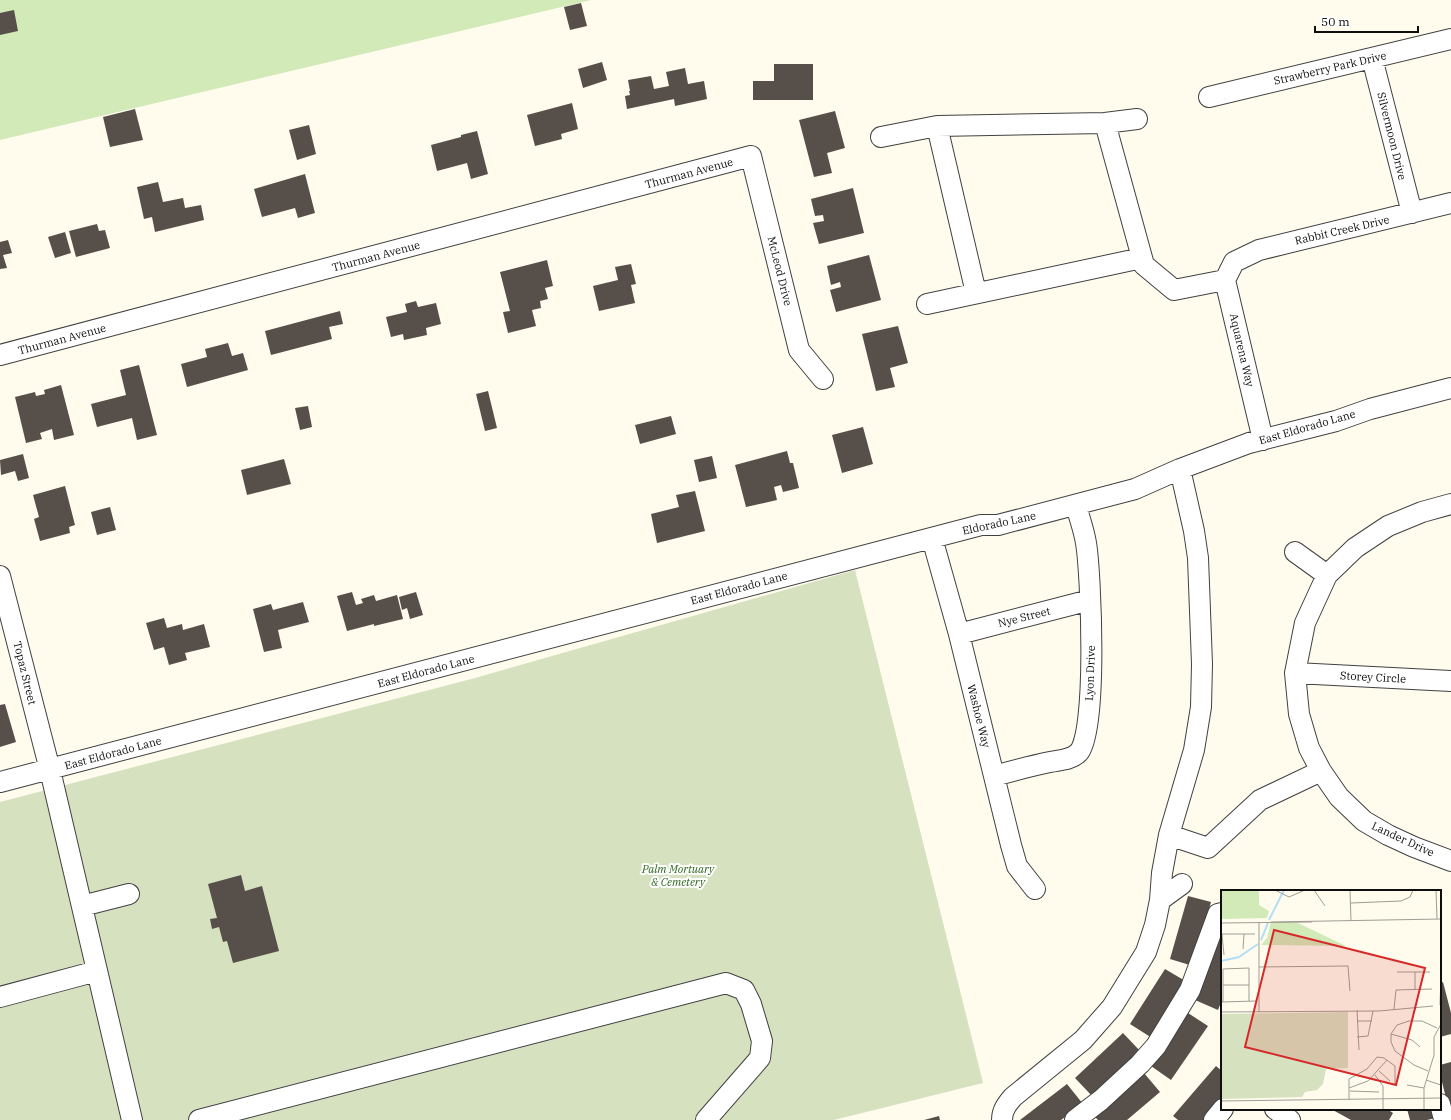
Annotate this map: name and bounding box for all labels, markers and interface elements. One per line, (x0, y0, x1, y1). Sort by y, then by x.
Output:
scale bar (1315, 8, 1418, 34)
text: 50 m (1321, 14, 1350, 29)
street label: Strawberry Park Drive (1272, 48, 1388, 88)
street label: Silvermoon Drive (1374, 91, 1410, 182)
street label: Thurman Avenue (644, 155, 735, 191)
street label: Rabbit Creek Drive (1293, 212, 1391, 248)
street label: McLeod Drive (765, 235, 795, 307)
street label: Thurman Avenue (331, 238, 422, 274)
street label: Aquarena Way (1227, 312, 1257, 388)
street label: Thurman Avenue (17, 321, 108, 357)
street label: East Eldorado Lane (1257, 406, 1357, 447)
street label: Eldorado Lane (961, 508, 1037, 538)
street label: East Eldorado Lane (689, 568, 789, 608)
street label: Nye Street (996, 604, 1052, 630)
street label: Topaz Street (10, 640, 40, 706)
street label: Lyon Drive (1082, 645, 1098, 701)
street label: East Eldorado Lane (376, 651, 476, 691)
street label: Storey Circle (1340, 668, 1406, 686)
street label: Washoe Way (964, 683, 994, 749)
street label: East Eldorado Lane (63, 733, 163, 773)
street label: Lander Drive (1370, 818, 1437, 860)
park label: Palm Mortuary & Cemetery (641, 862, 715, 889)
inset map (1221, 890, 1441, 1110)

